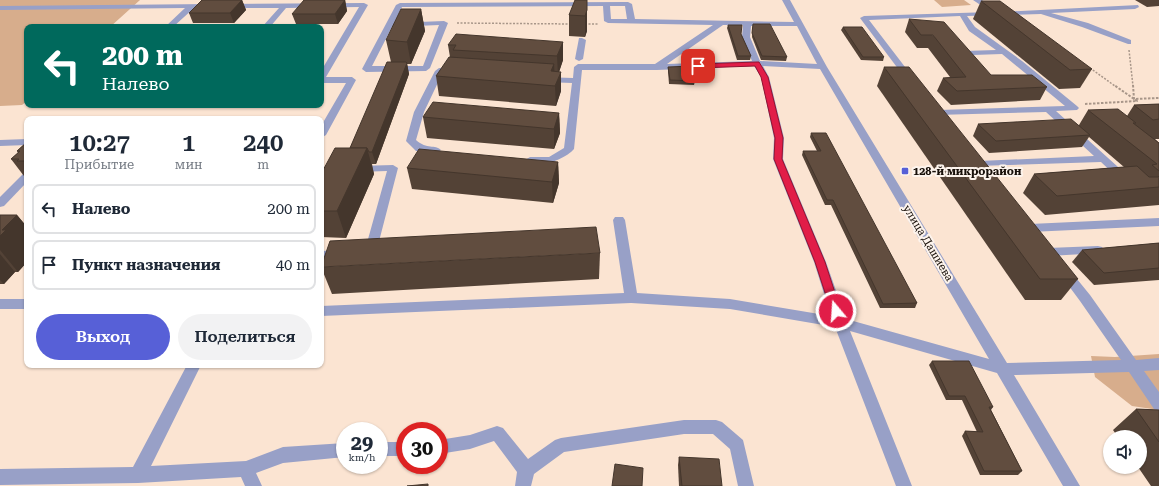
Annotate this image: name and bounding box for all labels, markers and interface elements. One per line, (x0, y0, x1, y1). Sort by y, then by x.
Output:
text: 200 m (102, 39, 183, 72)
icon: left (36, 40, 88, 92)
pin (681, 49, 715, 83)
icon: arrive (687, 55, 709, 77)
text: Налево (102, 73, 170, 94)
text: 10:27 (69, 129, 130, 157)
text: 1 (182, 129, 195, 157)
text: 240 (243, 129, 283, 157)
text: Прибытие (65, 157, 134, 172)
text: мин (175, 157, 203, 172)
text: m (257, 157, 269, 172)
place label: 128-й микрорайон (913, 165, 1022, 178)
marker: 128-й микрорайон (900, 166, 910, 176)
icon: left (38, 198, 60, 220)
text: Налево (72, 200, 131, 218)
text: 200 m (267, 200, 310, 218)
street label: улица Дашиева (900, 203, 956, 284)
icon: arrive (38, 254, 60, 276)
text: Пункт назначения (72, 256, 220, 274)
text: 40 m (276, 256, 310, 274)
position arrow (815, 290, 857, 332)
button: Выход (36, 314, 170, 360)
button: Поделиться (178, 314, 312, 360)
speed limit sign: 30 (396, 422, 448, 474)
map controls (1103, 430, 1147, 474)
button: sound (1103, 430, 1147, 474)
text: 29 (351, 431, 373, 455)
text: km/h (349, 452, 375, 463)

